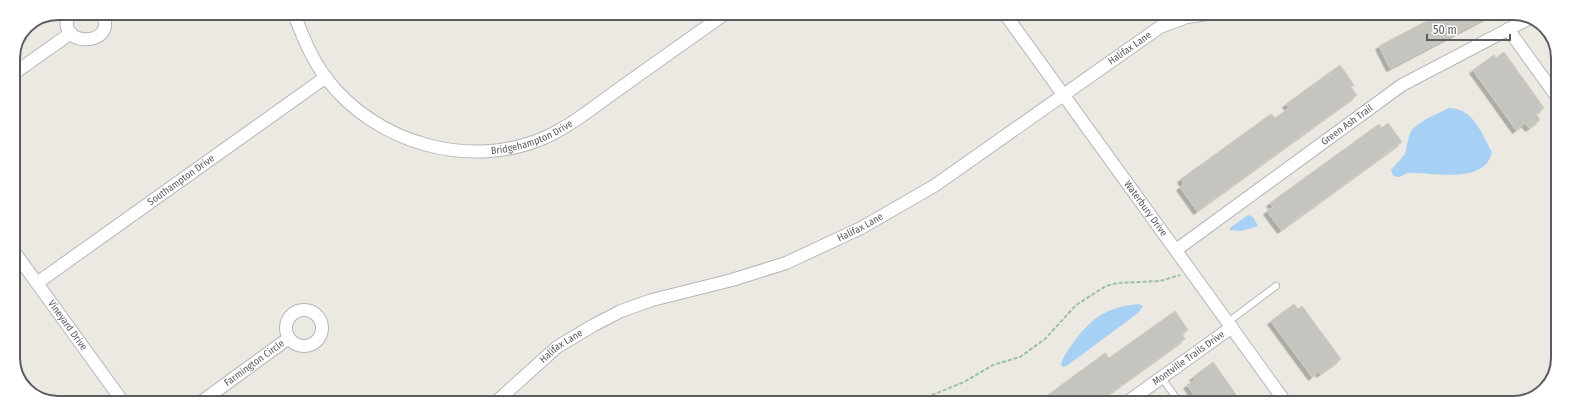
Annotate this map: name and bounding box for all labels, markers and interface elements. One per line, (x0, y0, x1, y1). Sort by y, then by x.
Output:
scale bar (1427, 16, 1510, 42)
text: 50 m (1433, 23, 1457, 37)
street label: Halifax Lane (1106, 29, 1154, 68)
street label: Green Ash Trail (1319, 102, 1376, 148)
street label: Bridgehampton Drive (490, 117, 575, 157)
street label: Southampton Drive (145, 152, 217, 208)
street label: Waterbury Drive (1121, 178, 1170, 239)
street label: Halifax Lane (835, 210, 885, 244)
street label: Vineyard Drive (45, 298, 90, 353)
street label: Halifax Lane (537, 327, 585, 366)
street label: Montville Trails Drive (1150, 328, 1227, 388)
street label: Farmington Circle (222, 337, 287, 389)

